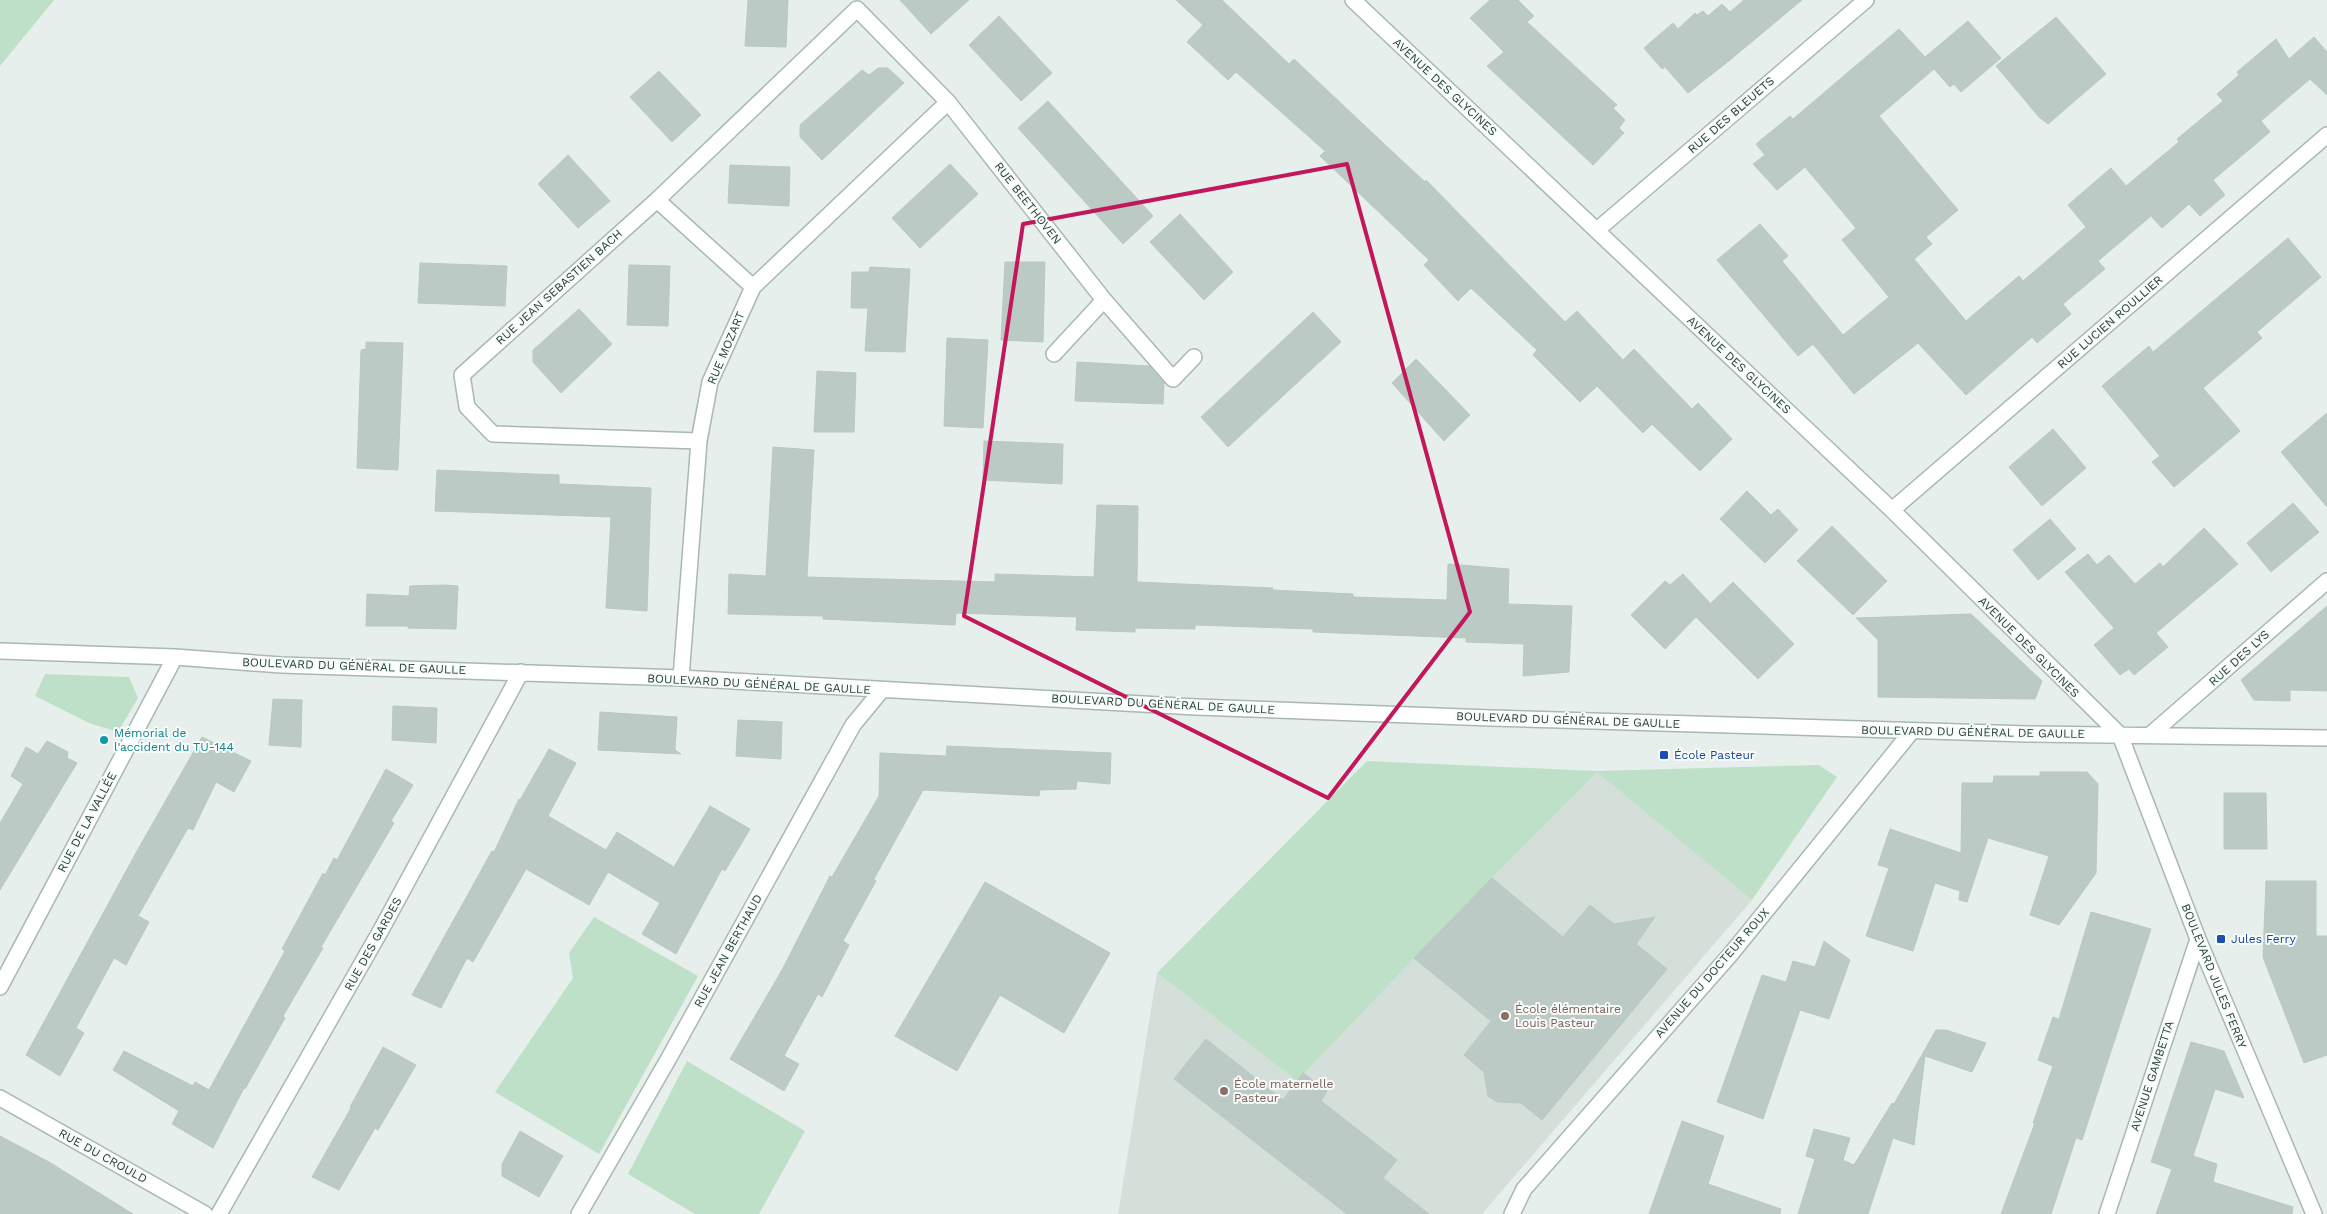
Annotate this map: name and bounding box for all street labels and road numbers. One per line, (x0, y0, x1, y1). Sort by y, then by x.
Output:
street label: AVENUE DES GLYCINES (1390, 35, 1500, 139)
street label: RUE DES BLEUETS (1685, 74, 1777, 156)
street label: RUE BEETHOVEN (992, 159, 1064, 247)
street label: RUE JEAN SEBASTIEN BACH (493, 227, 625, 347)
street label: RUE LUCIEN ROULLIER (2054, 272, 2166, 372)
street label: RUE MOZART (704, 309, 748, 387)
street label: AVENUE DES GLYCINES (1684, 313, 1794, 417)
street label: AVENUE DES GLYCINES (1976, 594, 2082, 700)
street label: RUE DES LYS (2206, 627, 2272, 689)
street label: BOULEVARD DU GÉNÉRAL DE GAULLE (242, 655, 467, 677)
street label: BOULEVARD DU GÉNÉRAL DE GAULLE (647, 671, 872, 697)
street label: BOULEVARD DU GÉNÉRAL DE GAULLE (1051, 691, 1276, 717)
street label: BOULEVARD DU GÉNÉRAL DE GAULLE (1456, 709, 1681, 731)
street label: BOULEVARD DU GÉNÉRAL DE GAULLE (1861, 723, 2085, 741)
street label: RUE DE LA VALLÉE (55, 769, 120, 875)
street label: RUE JEAN BERTHAUD (691, 892, 765, 1010)
street label: RUE DES GARDES (341, 895, 405, 993)
street label: BOULEVARD JULES FERRY (2178, 902, 2250, 1051)
street label: AVENUE DU DOCTEUR ROUX (1652, 905, 1772, 1041)
street label: AVENUE GAMBETTA (2128, 1019, 2177, 1133)
street label: RUE DU CROULD (56, 1126, 150, 1186)

